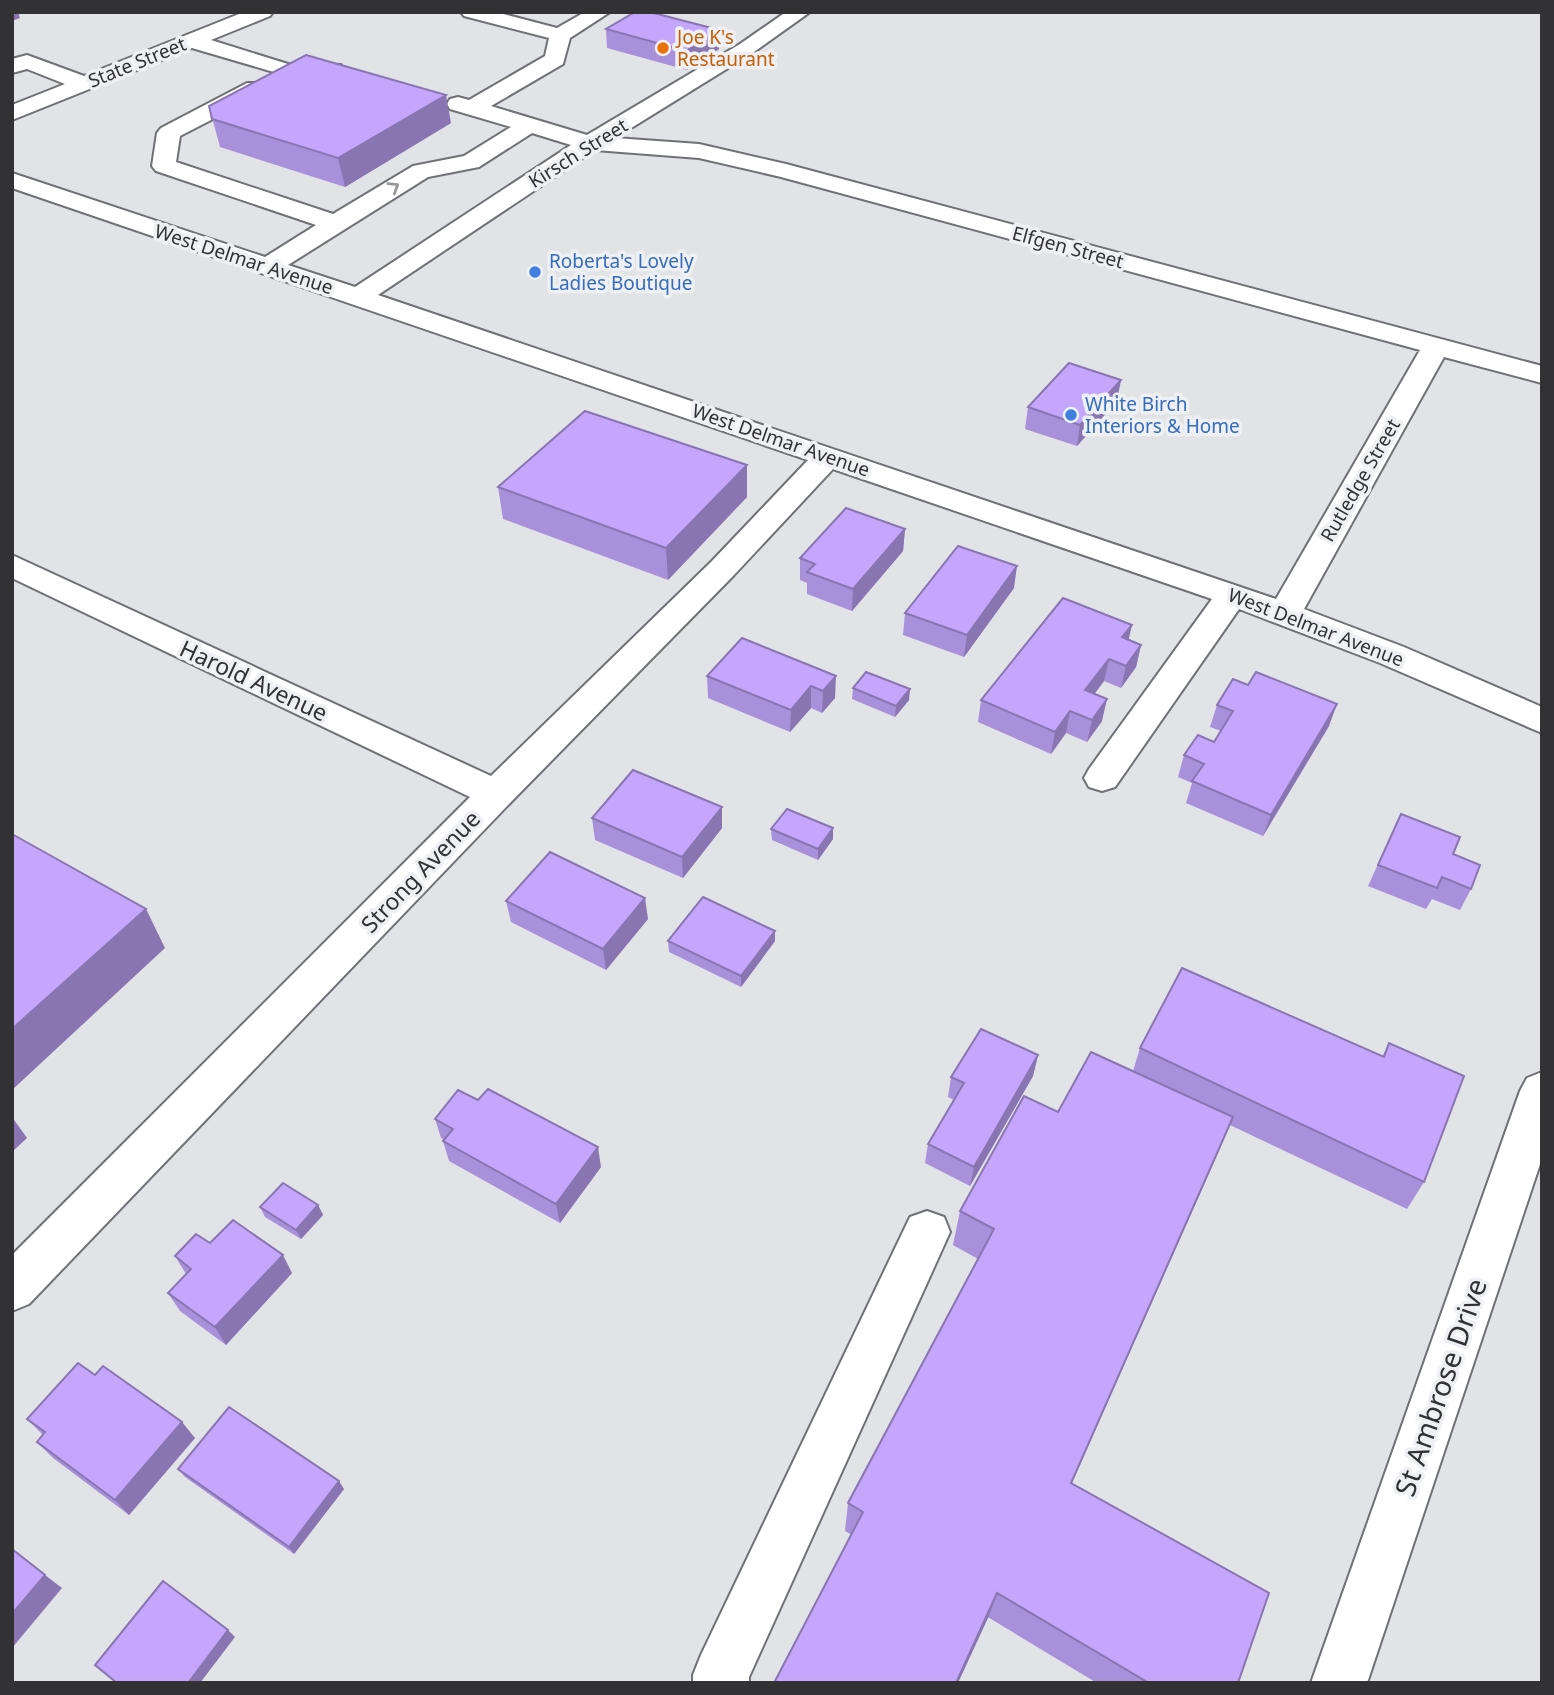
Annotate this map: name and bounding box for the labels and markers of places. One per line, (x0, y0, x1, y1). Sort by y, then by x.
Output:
place label: Joe K's Restaurant (675, 24, 775, 72)
marker: Joe K's Restaurant (655, 40, 671, 56)
place label: Roberta's Lovely Ladies Boutique (549, 248, 694, 296)
marker: Roberta's Lovely Ladies Boutique (527, 264, 543, 280)
place label: White Birch Interiors & Home (1085, 391, 1240, 439)
marker: White Birch Interiors & Home (1063, 407, 1079, 423)

